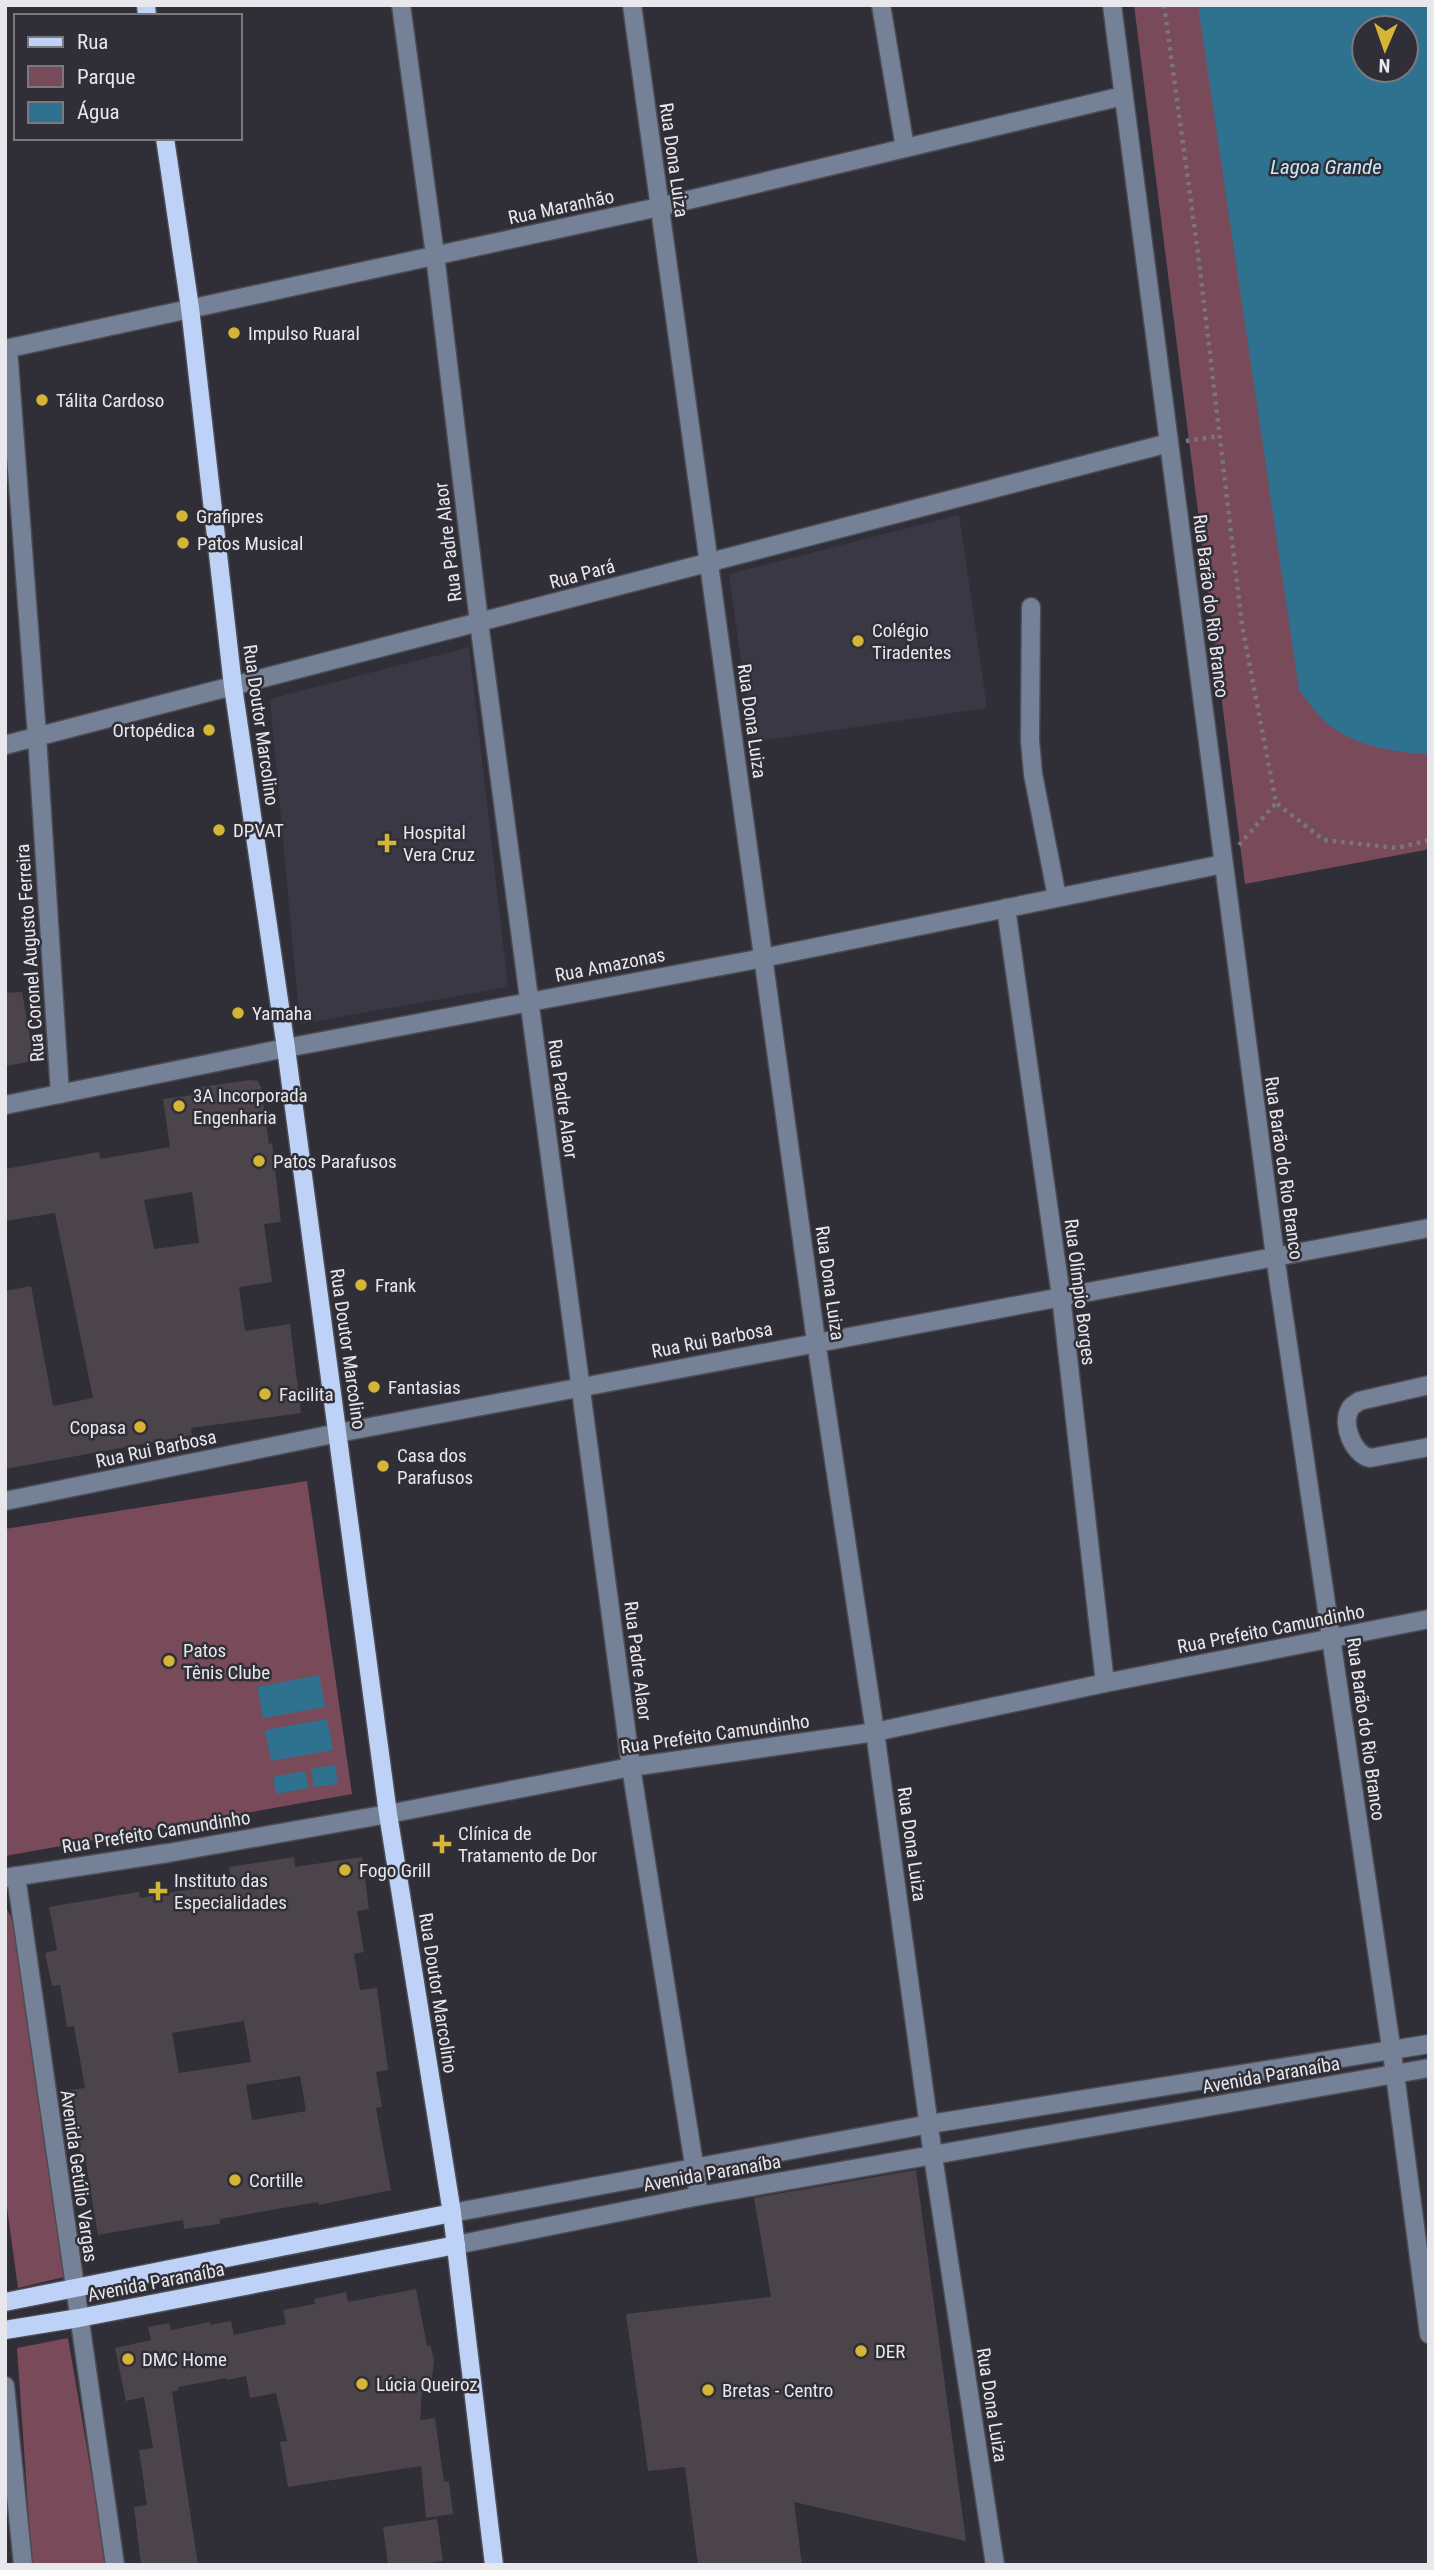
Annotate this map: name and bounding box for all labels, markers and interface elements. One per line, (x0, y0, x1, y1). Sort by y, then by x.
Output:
legend (14, 14, 242, 140)
north arrow (1350, 14, 1420, 84)
text: Rua (77, 30, 108, 54)
text: N (1378, 54, 1391, 77)
text: Parque (77, 65, 135, 89)
text: Água (77, 100, 120, 124)
street label: Rua Dona Luiza (655, 101, 693, 219)
water label: Lagoa Grande (1270, 155, 1382, 179)
street label: Rua Maranhão (506, 185, 616, 229)
place label: Impulso Ruaral (248, 322, 360, 345)
marker: Impulso Ruaral (226, 325, 242, 341)
place label: Tálita Cardoso (56, 389, 164, 412)
marker: Tálita Cardoso (34, 392, 50, 408)
street label: Rua Padre Alaor (429, 481, 467, 603)
place label: Grafipres (196, 505, 264, 528)
marker: Grafipres (174, 508, 190, 524)
street label: Rua Barão do Rio Branco (1188, 513, 1234, 699)
place label: Patos Musical (197, 532, 303, 555)
marker: Patos Musical (175, 535, 191, 551)
street label: Rua Pará (547, 554, 617, 594)
place label: Colégio Tiradentes (872, 619, 952, 664)
marker: Colégio Tiradentes (850, 633, 866, 649)
street label: Rua Doutor Marcolino (238, 643, 284, 807)
street label: Rua Dona Luiza (733, 662, 771, 780)
place label: Ortopédica (112, 719, 195, 742)
marker: Ortopédica (201, 722, 217, 738)
place label: DPVAT (233, 819, 284, 842)
place label: Hospital Vera Cruz (403, 821, 475, 866)
marker: DPVAT (211, 822, 227, 838)
marker: Hospital Vera Cruz (377, 833, 397, 853)
street label: Rua Coronel Augusto Ferreira (11, 843, 49, 1063)
street label: Rua Amazonas (553, 943, 667, 987)
place label: Yamaha (252, 1002, 312, 1025)
marker: Yamaha (230, 1005, 246, 1021)
street label: Rua Padre Alaor (543, 1038, 583, 1160)
street label: Rua Barão do Rio Branco (1260, 1075, 1308, 1261)
place label: 3A Incorporada Engenharia (193, 1084, 308, 1129)
marker: 3A Incorporada Engenharia (171, 1098, 187, 1114)
place label: Patos Parafusos (273, 1150, 397, 1173)
marker: Patos Parafusos (251, 1153, 267, 1169)
street label: Rua Olímpio Borges (1060, 1217, 1100, 1367)
street label: Rua Dona Luiza (811, 1224, 849, 1342)
street label: Rua Doutor Marcolino (325, 1267, 371, 1431)
place label: Frank (375, 1274, 417, 1297)
marker: Frank (353, 1277, 369, 1293)
street label: Rua Rui Barbosa (650, 1317, 774, 1363)
place label: Fantasias (388, 1376, 461, 1399)
marker: Fantasias (366, 1379, 382, 1395)
place label: Facilita (279, 1383, 334, 1406)
marker: Facilita (257, 1386, 273, 1402)
place label: Copasa (69, 1416, 126, 1439)
marker: Copasa (132, 1419, 148, 1435)
street label: Rua Rui Barbosa (94, 1425, 218, 1473)
place label: Casa dos Parafusos (397, 1444, 473, 1489)
marker: Casa dos Parafusos (375, 1458, 391, 1474)
street label: Rua Padre Alaor (619, 1600, 657, 1722)
street label: Rua Prefeito Camundinho (1175, 1600, 1367, 1658)
street label: Rua Barão do Rio Branco (1342, 1636, 1390, 1822)
place label: Patos Tênis Clube (183, 1639, 270, 1684)
marker: Patos Tênis Clube (161, 1653, 177, 1669)
street label: Rua Prefeito Camundinho (619, 1709, 811, 1759)
street label: Rua Dona Luiza (893, 1785, 931, 1903)
street label: Rua Prefeito Camundinho (60, 1806, 252, 1858)
place label: Clínica de Tratamento de Dor (458, 1822, 597, 1867)
marker: Clínica de Tratamento de Dor (432, 1834, 452, 1854)
place label: Fogo Grill (359, 1859, 431, 1882)
marker: Fogo Grill (337, 1862, 353, 1878)
place label: Instituto das Especialidades (174, 1869, 287, 1914)
marker: Instituto das Especialidades (148, 1881, 168, 1901)
street label: Rua Doutor Marcolino (414, 1911, 462, 2075)
street label: Avenida Paranaíba (1200, 2052, 1342, 2098)
street label: Avenida Getúlio Vargas (56, 2088, 102, 2264)
street label: Avenida Paranaíba (641, 2150, 783, 2196)
place label: Cortille (249, 2169, 303, 2192)
marker: Cortille (227, 2172, 243, 2188)
street label: Avenida Paranaíba (86, 2257, 226, 2307)
place label: DER (875, 2340, 905, 2363)
marker: DER (853, 2343, 869, 2359)
street label: Rua Dona Luiza (972, 2346, 1012, 2464)
place label: DMC Home (142, 2348, 227, 2371)
marker: DMC Home (120, 2351, 136, 2367)
place label: Lúcia Queiroz (376, 2373, 478, 2396)
marker: Lúcia Queiroz (354, 2376, 370, 2392)
place label: Bretas - Centro (722, 2379, 833, 2402)
marker: Bretas - Centro (700, 2382, 716, 2398)

